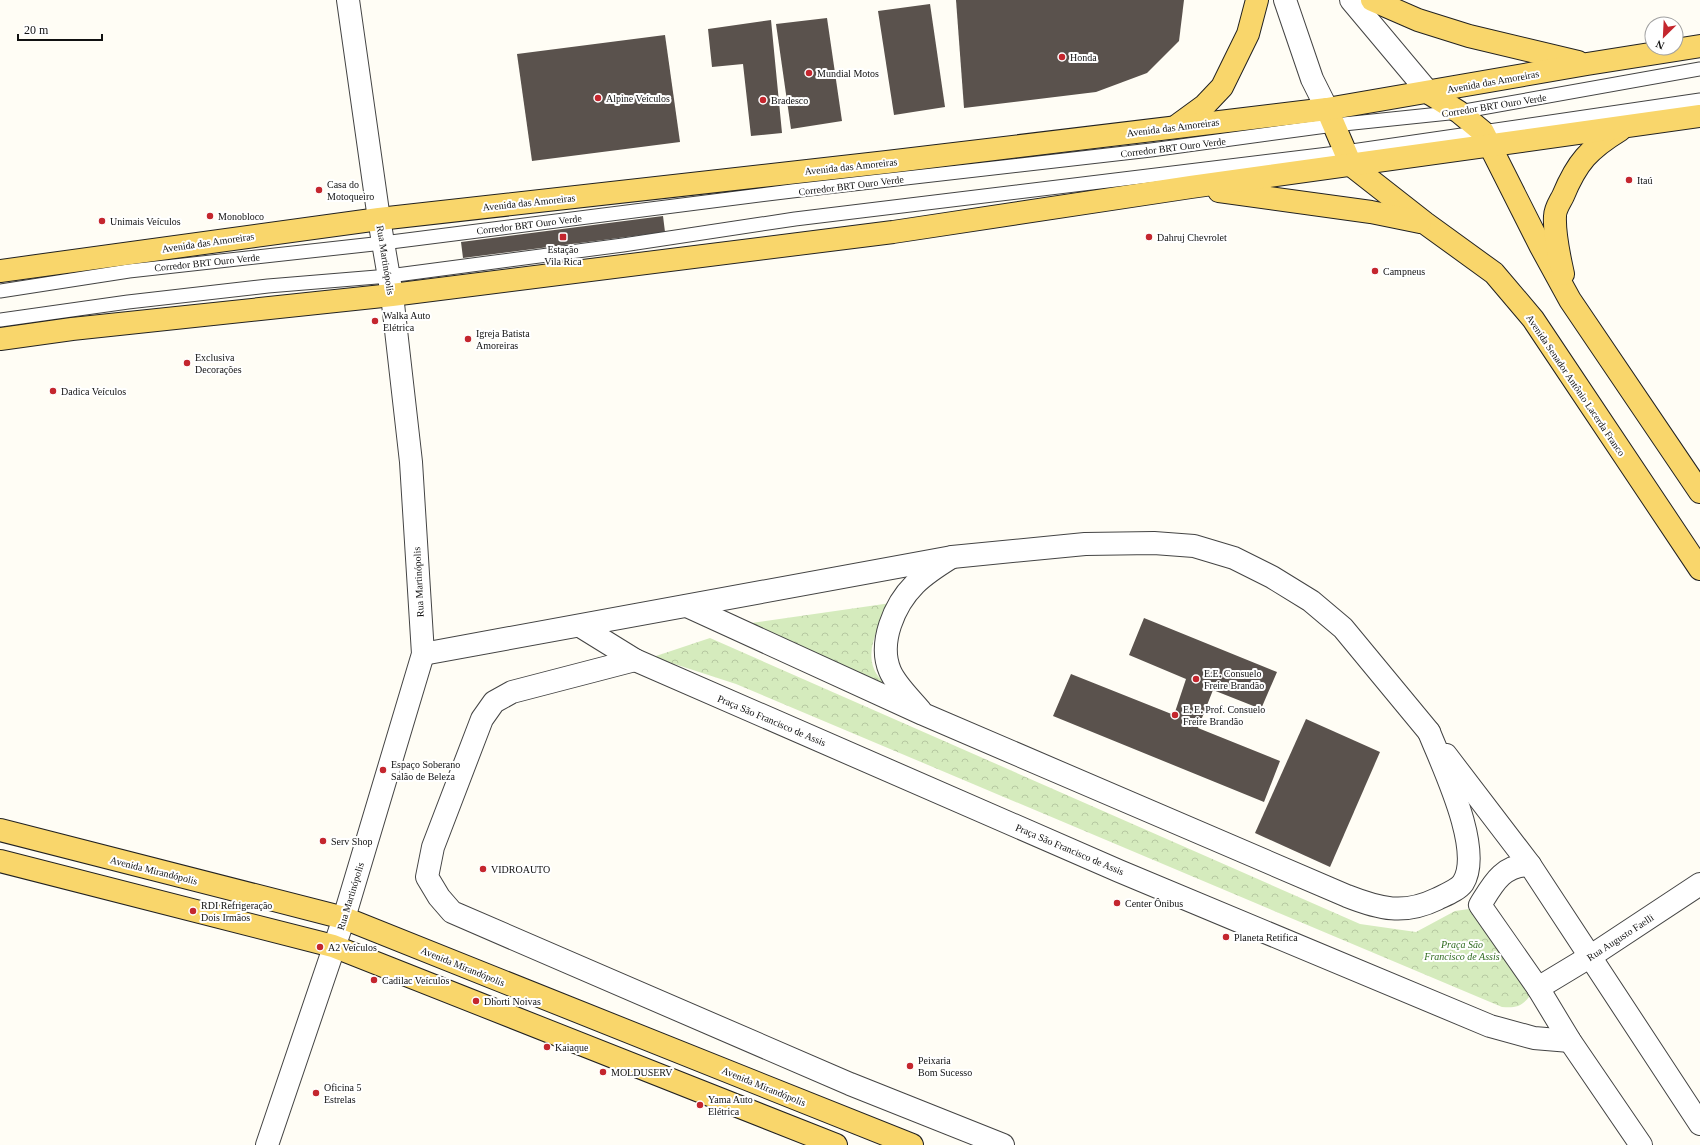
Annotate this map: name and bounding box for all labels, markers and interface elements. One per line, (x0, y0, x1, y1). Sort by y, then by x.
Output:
scale bar (18, 16, 102, 42)
north arrow (1644, 16, 1684, 56)
text: 20 m (24, 23, 49, 37)
text: N (1654, 38, 1666, 52)
marker: Honda (1057, 52, 1067, 62)
place label: Honda (1070, 52, 1097, 63)
marker: Mundial Motos (804, 68, 814, 78)
place label: Mundial Motos (817, 68, 879, 79)
street label: Avenida das Amoreiras (1446, 68, 1540, 95)
street label: Corredor BRT Ouro Verde (1441, 92, 1548, 119)
marker: Alpine Veículos (593, 93, 603, 103)
place label: Alpine Veículos (606, 93, 670, 104)
marker: Bradesco (758, 95, 768, 105)
place label: Bradesco (771, 95, 808, 106)
street label: Avenida das Amoreiras (1126, 116, 1220, 139)
street label: Corredor BRT Ouro Verde (1120, 136, 1227, 159)
street label: Avenida das Amoreiras (804, 156, 898, 177)
street label: Corredor BRT Ouro Verde (798, 174, 905, 197)
marker: Itaú (1624, 175, 1634, 185)
place label: Itaú (1637, 175, 1653, 186)
place label: Casa do Motoqueiro (327, 179, 374, 202)
marker: Casa do Motoqueiro (314, 185, 324, 195)
street label: Avenida das Amoreiras (482, 192, 576, 213)
marker: Monobloco (205, 211, 215, 221)
place label: Monobloco (218, 211, 264, 222)
street label: Corredor BRT Ouro Verde (476, 213, 583, 236)
marker: Unimais Veículos (97, 216, 107, 226)
place label: Unimais Veículos (110, 216, 181, 227)
street label: Rua Martinópolis (375, 225, 396, 296)
street label: Avenida das Amoreiras (161, 231, 255, 254)
marker: Estação Vila Rica (558, 232, 568, 242)
marker: Dahruj Chevrolet (1144, 232, 1154, 242)
place label: Dahruj Chevrolet (1157, 232, 1227, 243)
place label: Estação Vila Rica (544, 244, 582, 267)
street label: Corredor BRT Ouro Verde (154, 251, 261, 274)
marker: Campneus (1370, 266, 1380, 276)
place label: Campneus (1383, 266, 1425, 277)
place label: Walka Auto Elétrica (383, 310, 430, 333)
street label: Avenida Senador Antônio Lacerda Franco (1524, 313, 1627, 458)
marker: Walka Auto Elétrica (370, 316, 380, 326)
place label: Igreja Batista Amoreiras (476, 328, 530, 351)
marker: Igreja Batista Amoreiras (463, 334, 473, 344)
place label: Exclusiva Decorações (195, 352, 242, 375)
marker: Exclusiva Decorações (182, 358, 192, 368)
marker: Dadica Veículos (48, 386, 58, 396)
place label: Dadica Veículos (61, 386, 126, 397)
street label: Rua Martinópolis (411, 546, 426, 617)
place label: E.E. Consuelo Freire Brandão (1204, 668, 1264, 691)
marker: E.E. Consuelo Freire Brandão (1191, 674, 1201, 684)
street label: Praça São Francisco de Assis (716, 693, 828, 748)
place label: E. E. Prof. Consuelo Freire Brandão (1183, 704, 1265, 727)
marker: E. E. Prof. Consuelo Freire Brandão (1170, 710, 1180, 720)
place label: Espaço Soberano Salão de Beleza (391, 759, 460, 782)
marker: Espaço Soberano Salão de Beleza (378, 765, 388, 775)
street label: Praça São Francisco de Assis (1014, 822, 1126, 877)
marker: Serv Shop (318, 836, 328, 846)
place label: Serv Shop (331, 836, 372, 847)
street label: Avenida Mirandópolis (109, 854, 199, 887)
street label: Rua Martinópolis (335, 861, 366, 931)
marker: VIDROAUTO (478, 864, 488, 874)
place label: VIDROAUTO (491, 864, 550, 875)
marker: Center Ônibus (1112, 898, 1122, 908)
place label: Center Ônibus (1125, 898, 1183, 909)
place label: RDI Refrigeração Dois Irmãos (201, 900, 272, 923)
marker: RDI Refrigeração Dois Irmãos (188, 906, 198, 916)
street label: Rua Augusto Faelli (1585, 912, 1656, 963)
marker: Planeta Retifica (1221, 932, 1231, 942)
place label: Planeta Retifica (1234, 932, 1298, 943)
park label: Praça São Francisco de Assis (1423, 939, 1500, 962)
marker: A2 Veículos (315, 942, 325, 952)
place label: A2 Veículos (328, 942, 377, 953)
street label: Avenida Mirandópolis (419, 945, 506, 988)
marker: Cadilac Veículos (369, 975, 379, 985)
place label: Cadilac Veículos (382, 975, 449, 986)
marker: Dhorti Noivas (471, 996, 481, 1006)
place label: Dhorti Noivas (484, 996, 541, 1007)
marker: Kaiaque (542, 1042, 552, 1052)
place label: Kaiaque (555, 1042, 589, 1053)
place label: Peixaria Bom Sucesso (918, 1055, 972, 1078)
marker: Peixaria Bom Sucesso (905, 1061, 915, 1071)
street label: Avenida Mirandópolis (720, 1065, 807, 1108)
marker: MOLDUSERV (598, 1067, 608, 1077)
place label: MOLDUSERV (611, 1067, 673, 1078)
place label: Oficina 5 Estrelas (324, 1082, 362, 1105)
marker: Oficina 5 Estrelas (311, 1088, 321, 1098)
place label: Yama Auto Elétrica (708, 1094, 753, 1117)
marker: Yama Auto Elétrica (695, 1100, 705, 1110)

